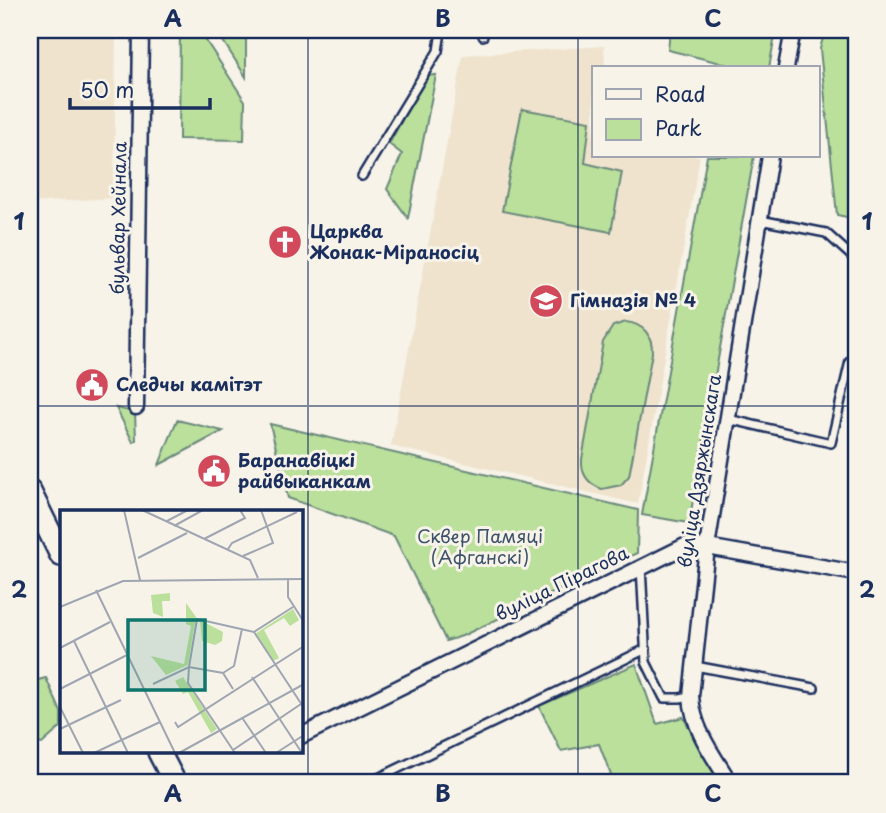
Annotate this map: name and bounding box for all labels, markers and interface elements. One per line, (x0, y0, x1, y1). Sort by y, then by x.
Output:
text: A (164, 0, 182, 35)
text: B (435, 0, 451, 35)
text: C (704, 0, 722, 35)
scale bar (70, 66, 210, 110)
legend (592, 66, 820, 158)
text: 50 m (80, 73, 134, 105)
text: Road (655, 77, 706, 109)
text: Park (655, 111, 702, 143)
street label: бульвар Хейнала (103, 141, 132, 295)
text: 1 (14, 203, 25, 238)
text: 1 (862, 203, 873, 238)
place label: Царква Жонак-Міраносіц (309, 217, 479, 265)
church icon: Царква Жонак-Міраносіц (266, 223, 304, 261)
school or university icon: Гімназія № 4 (527, 282, 565, 320)
place label: Гімназія № 4 (570, 286, 696, 313)
public building icon: Следчы камітэт (73, 366, 111, 404)
place label: Следчы камітэт (116, 370, 263, 397)
street label: вуліца Дзяржынскага (670, 371, 727, 569)
place label: Баранавіцкі райвыканкам (238, 446, 371, 494)
public building icon: Баранавіцкі райвыканкам (195, 452, 233, 490)
inset map (60, 510, 303, 754)
park label: Сквер Памяці (Афганскі) (417, 522, 543, 570)
street label: вуліца Пірагова (490, 538, 633, 627)
text: 2 (11, 571, 27, 606)
text: 2 (859, 571, 875, 606)
text: A (164, 775, 182, 810)
text: B (435, 775, 451, 810)
text: C (704, 775, 722, 810)

